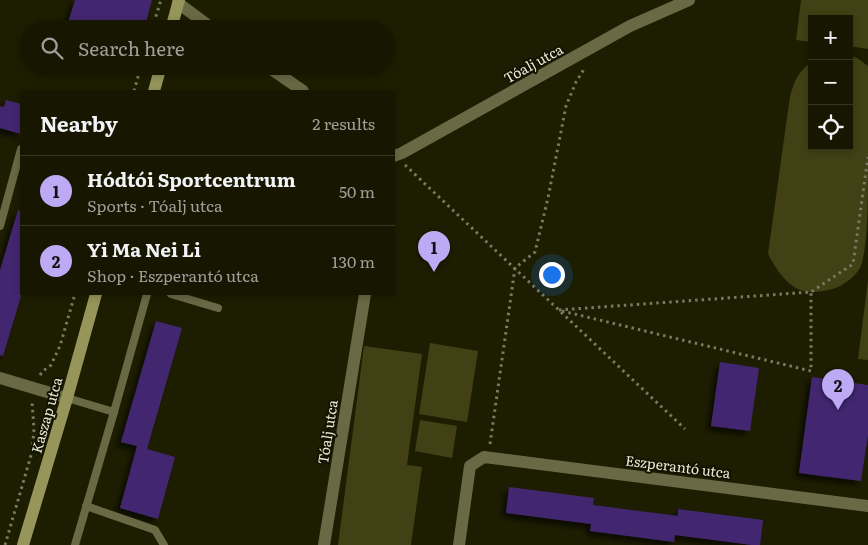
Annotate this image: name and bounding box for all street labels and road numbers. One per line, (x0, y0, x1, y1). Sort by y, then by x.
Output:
street label: Tóalj utca (500, 38, 567, 88)
street label: Kaszap utca (26, 374, 67, 455)
street label: Tóalj utca (312, 398, 342, 466)
street label: Eszperantó utca (624, 450, 732, 482)

